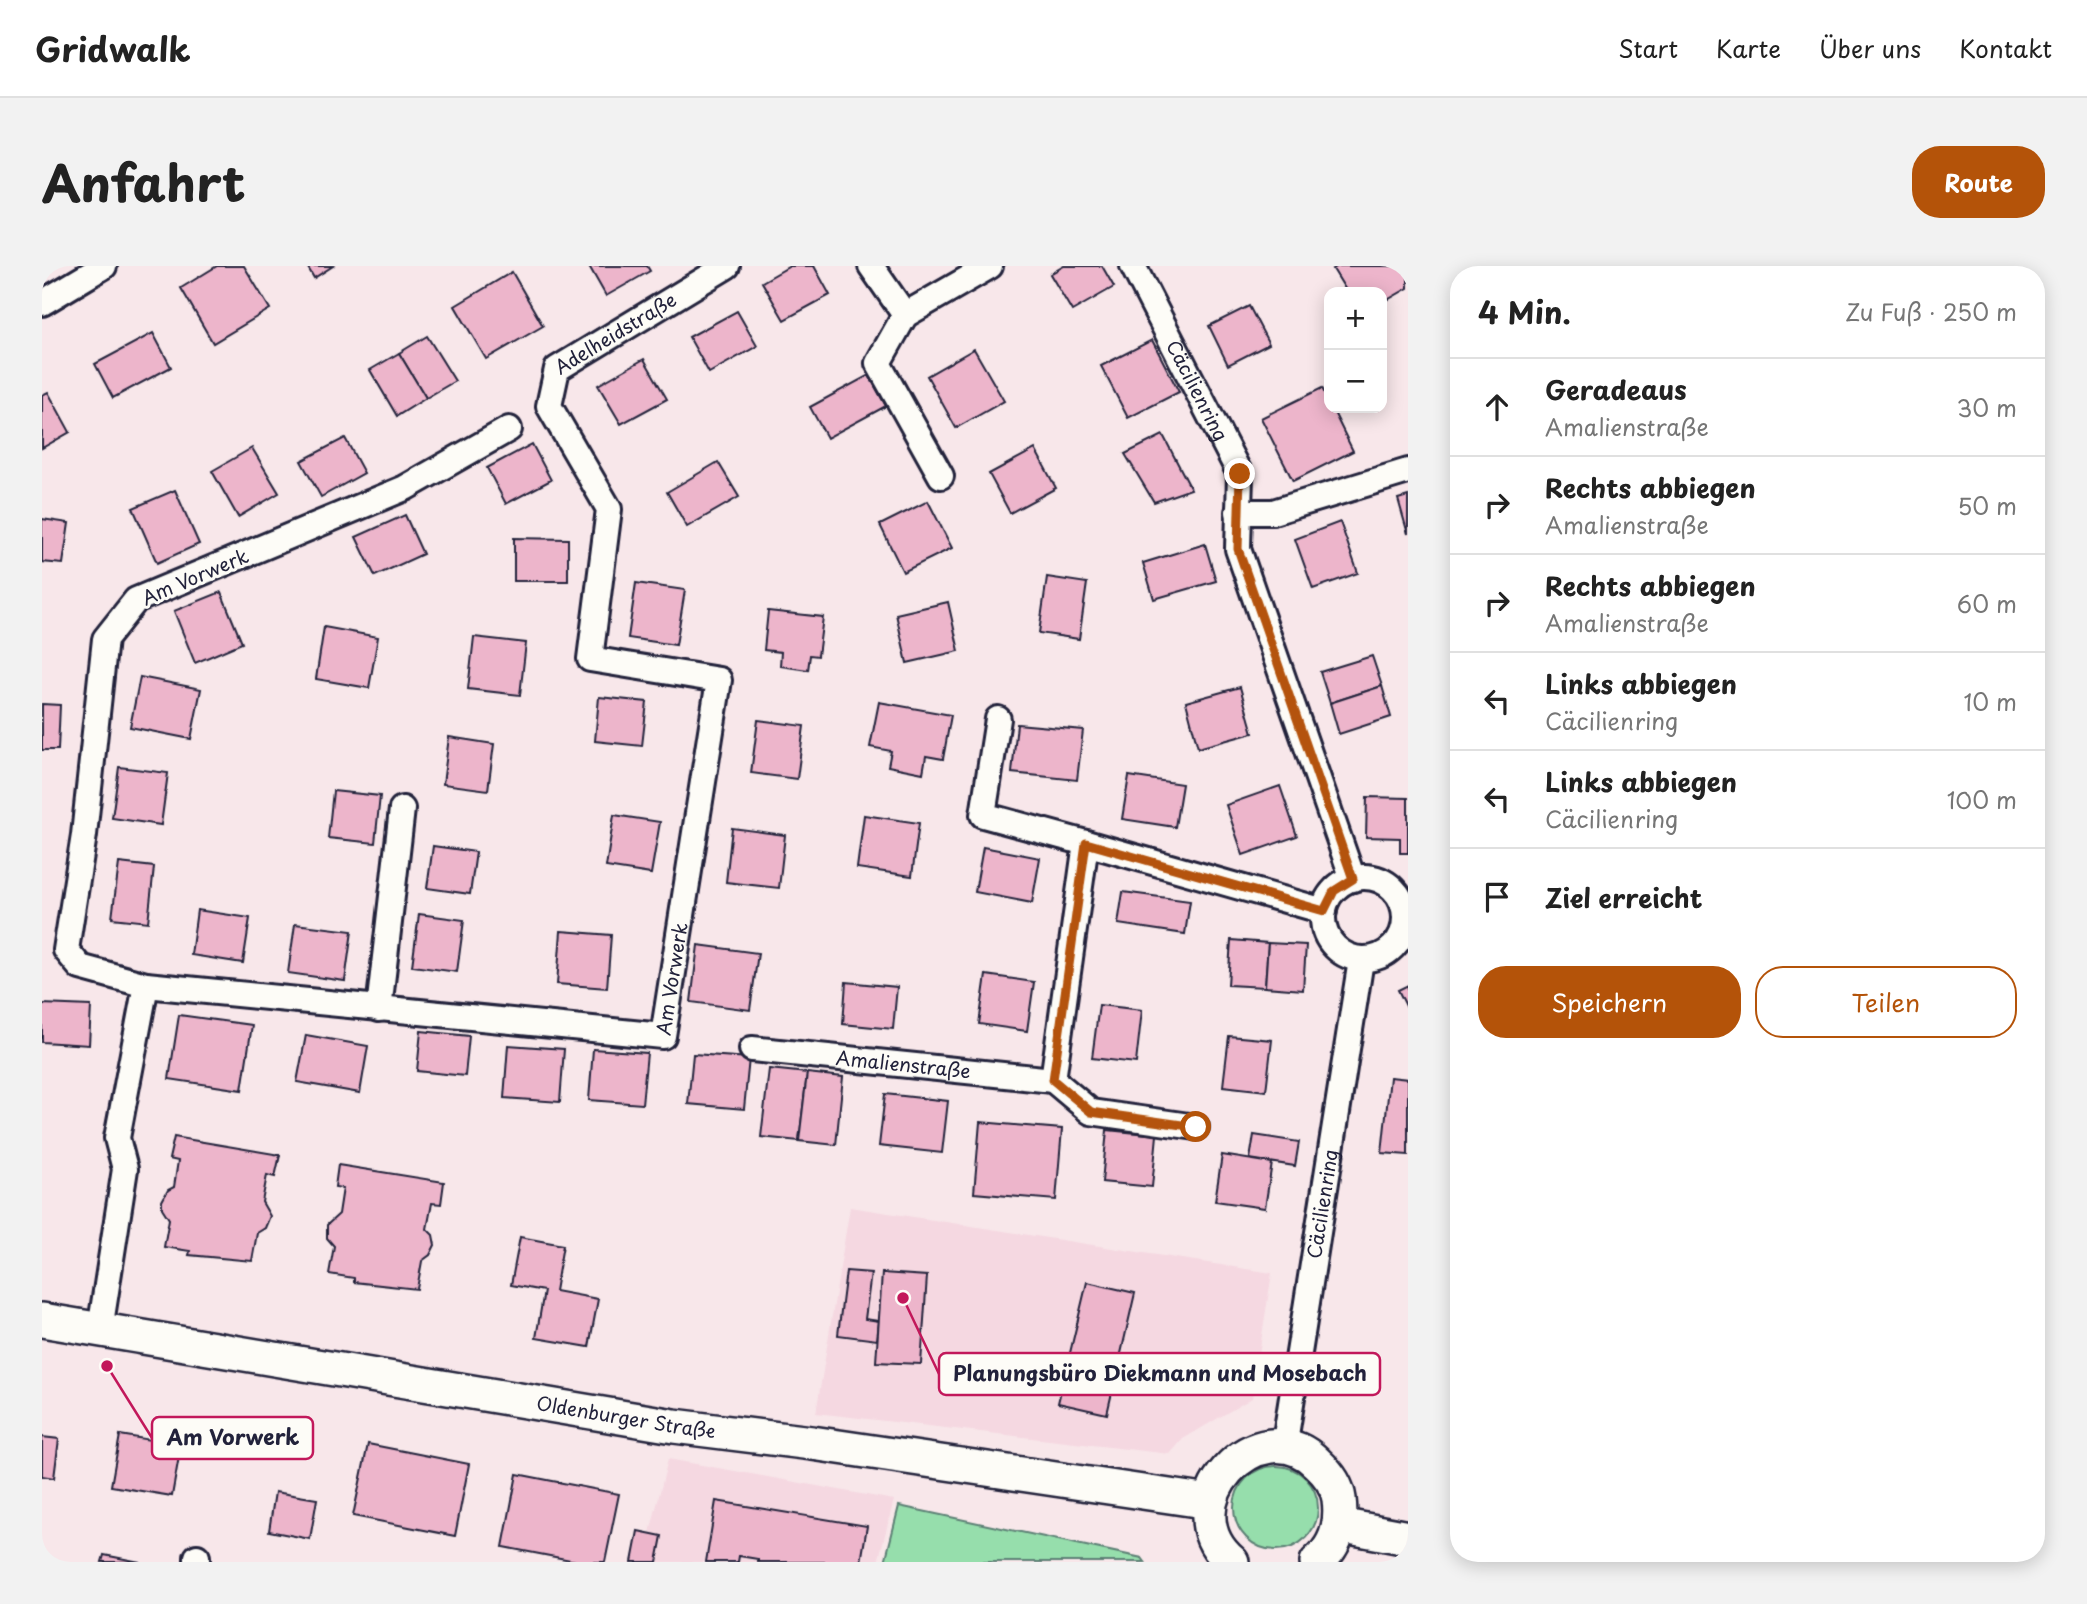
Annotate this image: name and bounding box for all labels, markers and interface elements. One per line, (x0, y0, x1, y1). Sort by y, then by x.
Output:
text: Gridwalk (35, 23, 191, 73)
text: Start (1618, 30, 1678, 66)
text: Karte (1716, 30, 1781, 66)
text: Über uns (1819, 30, 1921, 66)
text: Kontakt (1959, 30, 2052, 66)
text: Anfahrt (42, 145, 245, 219)
button: Route (1912, 146, 2045, 218)
street label: Adelheidstraße (549, 285, 681, 380)
map controls (1324, 287, 1387, 413)
button: + (1324, 287, 1387, 350)
text: 4 Min. (1478, 289, 1571, 334)
text: Zu Fuß · 250 m (1845, 294, 2017, 329)
street label: Cäcilienring (1160, 335, 1236, 445)
button: − (1324, 350, 1387, 413)
text: Geradeaus (1545, 370, 1687, 409)
icon: ahead (1478, 388, 1516, 426)
text: 30 m (1956, 390, 2017, 425)
text: Amalienstraße (1545, 409, 1709, 444)
route end (1224, 458, 1255, 489)
text: Rechts abbiegen (1545, 468, 1756, 507)
icon: right (1478, 486, 1516, 524)
text: 50 m (1957, 488, 2017, 523)
text: Amalienstraße (1545, 507, 1709, 542)
street label: Am Vorwerk (137, 541, 253, 611)
text: Rechts abbiegen (1545, 566, 1756, 605)
icon: right (1478, 584, 1516, 622)
text: 60 m (1957, 586, 2017, 621)
text: Amalienstraße (1545, 605, 1709, 640)
text: Links abbiegen (1545, 664, 1737, 703)
icon: left (1478, 682, 1516, 720)
text: 10 m (1963, 684, 2017, 719)
text: Cäcilienring (1545, 703, 1678, 738)
text: Links abbiegen (1545, 762, 1737, 801)
icon: left (1478, 780, 1516, 818)
text: 100 m (1947, 782, 2017, 817)
text: Cäcilienring (1545, 801, 1678, 836)
icon: arrive (1478, 878, 1516, 916)
text: Ziel erreicht (1545, 878, 1703, 917)
street label: Am Vorwerk (648, 920, 694, 1037)
button: Speichern (1478, 966, 1741, 1038)
button: Teilen (1755, 966, 2017, 1038)
street label: Amalienstraße (835, 1043, 972, 1084)
route start (1180, 1111, 1211, 1142)
street label: Cäcilienring (1299, 1147, 1344, 1260)
callout: Planungsbüro Diekmann und Mosebach (939, 1353, 1380, 1395)
text: Planungsbüro Diekmann und Mosebach (953, 1356, 1367, 1388)
street label: Oldenburger Straße (534, 1388, 717, 1444)
callout: Am Vorwerk (152, 1417, 313, 1459)
text: Am Vorwerk (166, 1420, 299, 1452)

